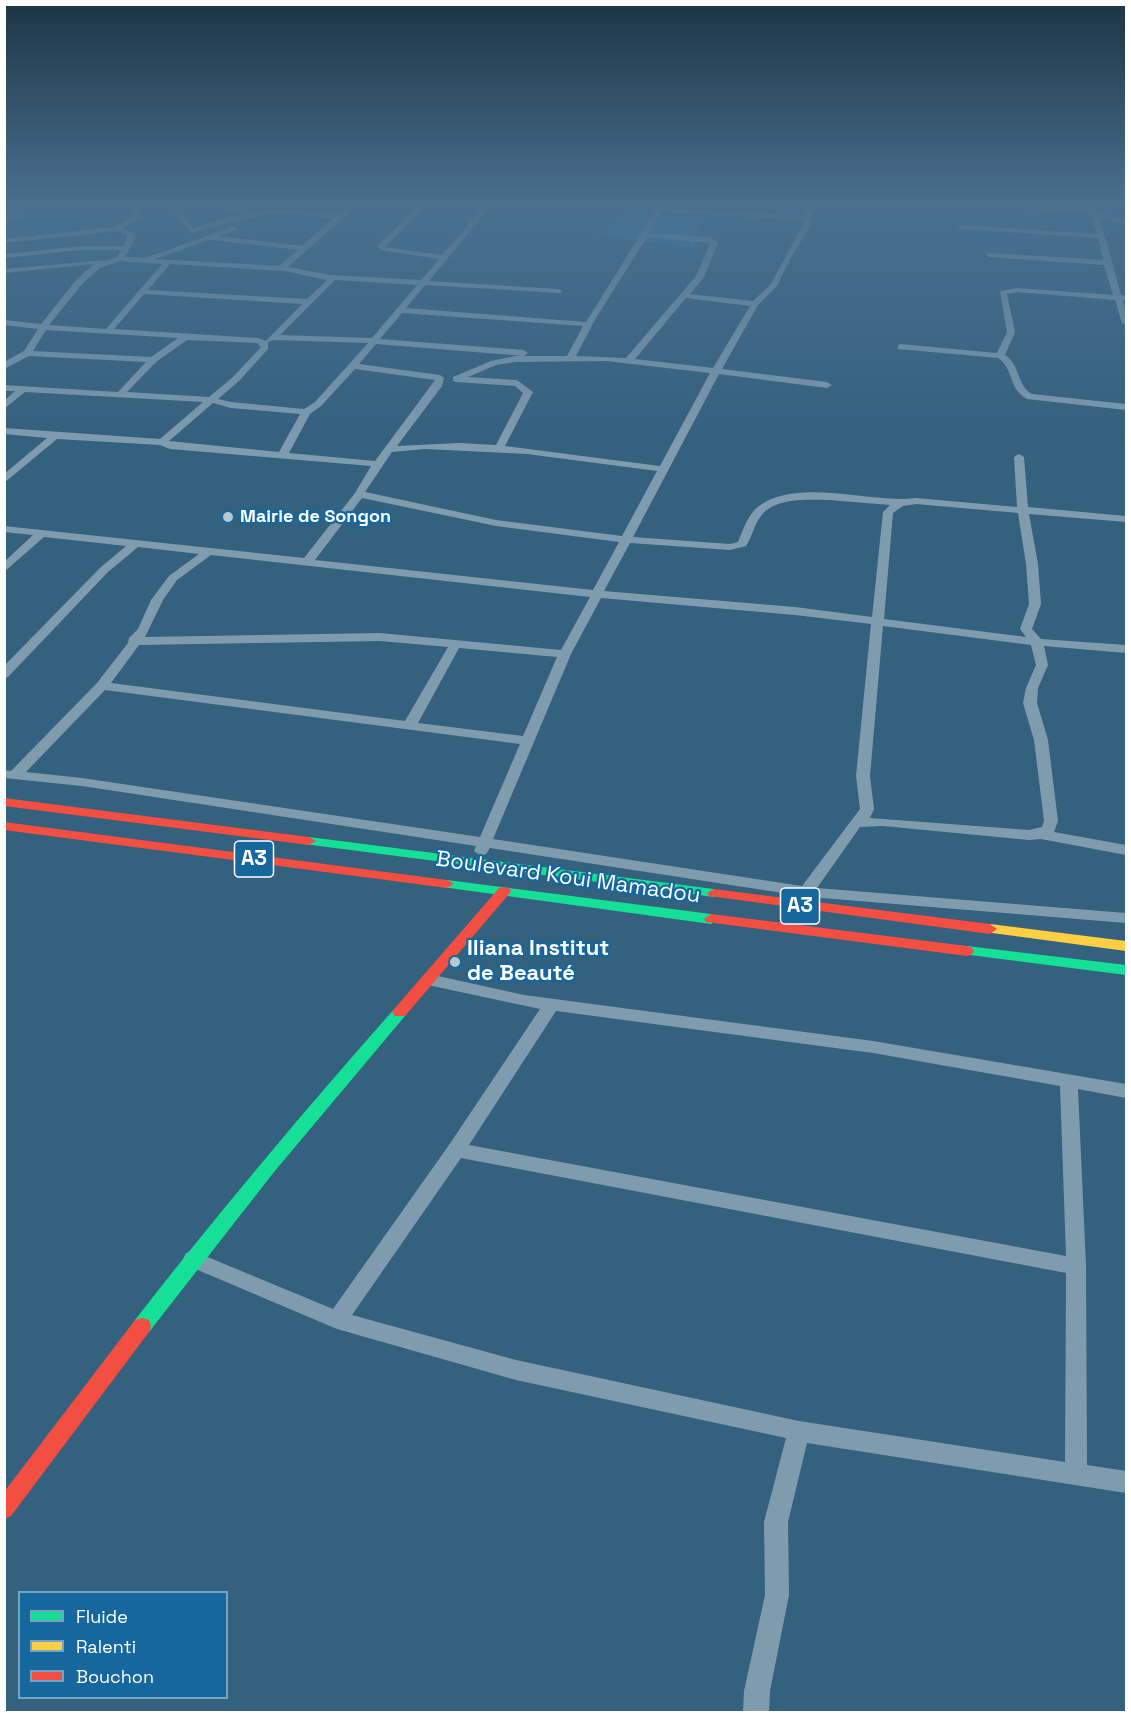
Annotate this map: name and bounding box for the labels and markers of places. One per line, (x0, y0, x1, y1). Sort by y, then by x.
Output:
place label: Mairie de Songon (240, 506, 391, 528)
marker: Mairie de Songon (221, 510, 235, 524)
place label: Iliana Institut de Beauté (467, 936, 609, 987)
marker: Iliana Institut de Beauté (448, 955, 462, 969)

